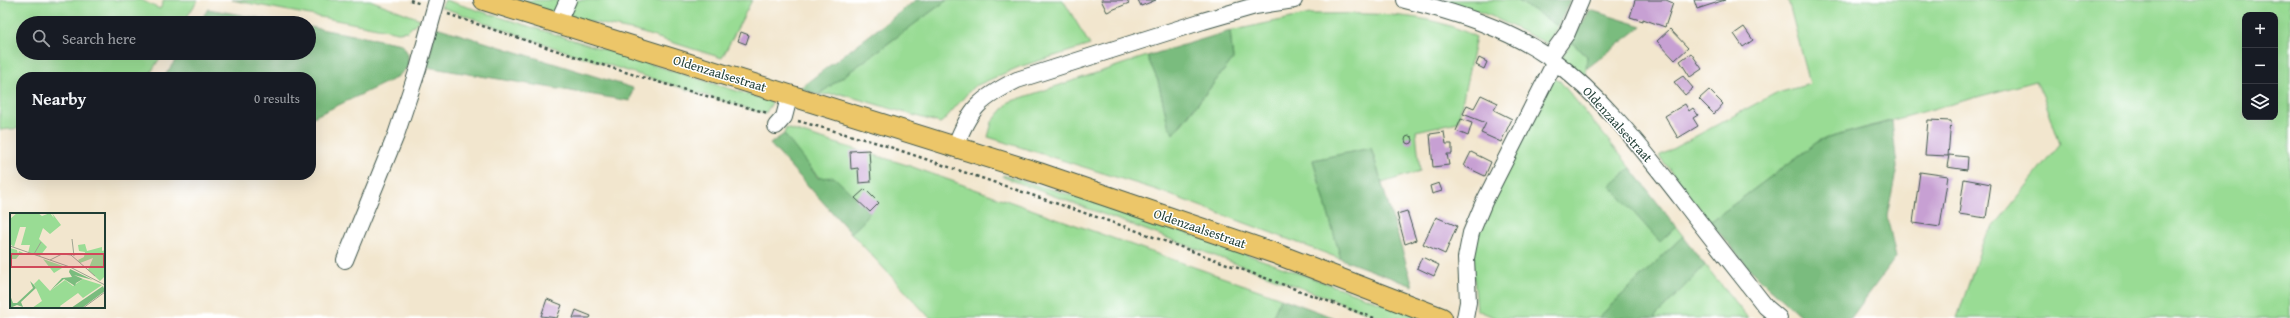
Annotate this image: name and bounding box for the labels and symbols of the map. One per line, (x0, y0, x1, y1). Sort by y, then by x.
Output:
street label: Oldenzaalsestraat (671, 50, 769, 97)
street label: Oldenzaalsestraat (1578, 82, 1657, 167)
street label: Oldenzaalsestraat (1151, 204, 1249, 253)
inset map (10, 213, 105, 308)

